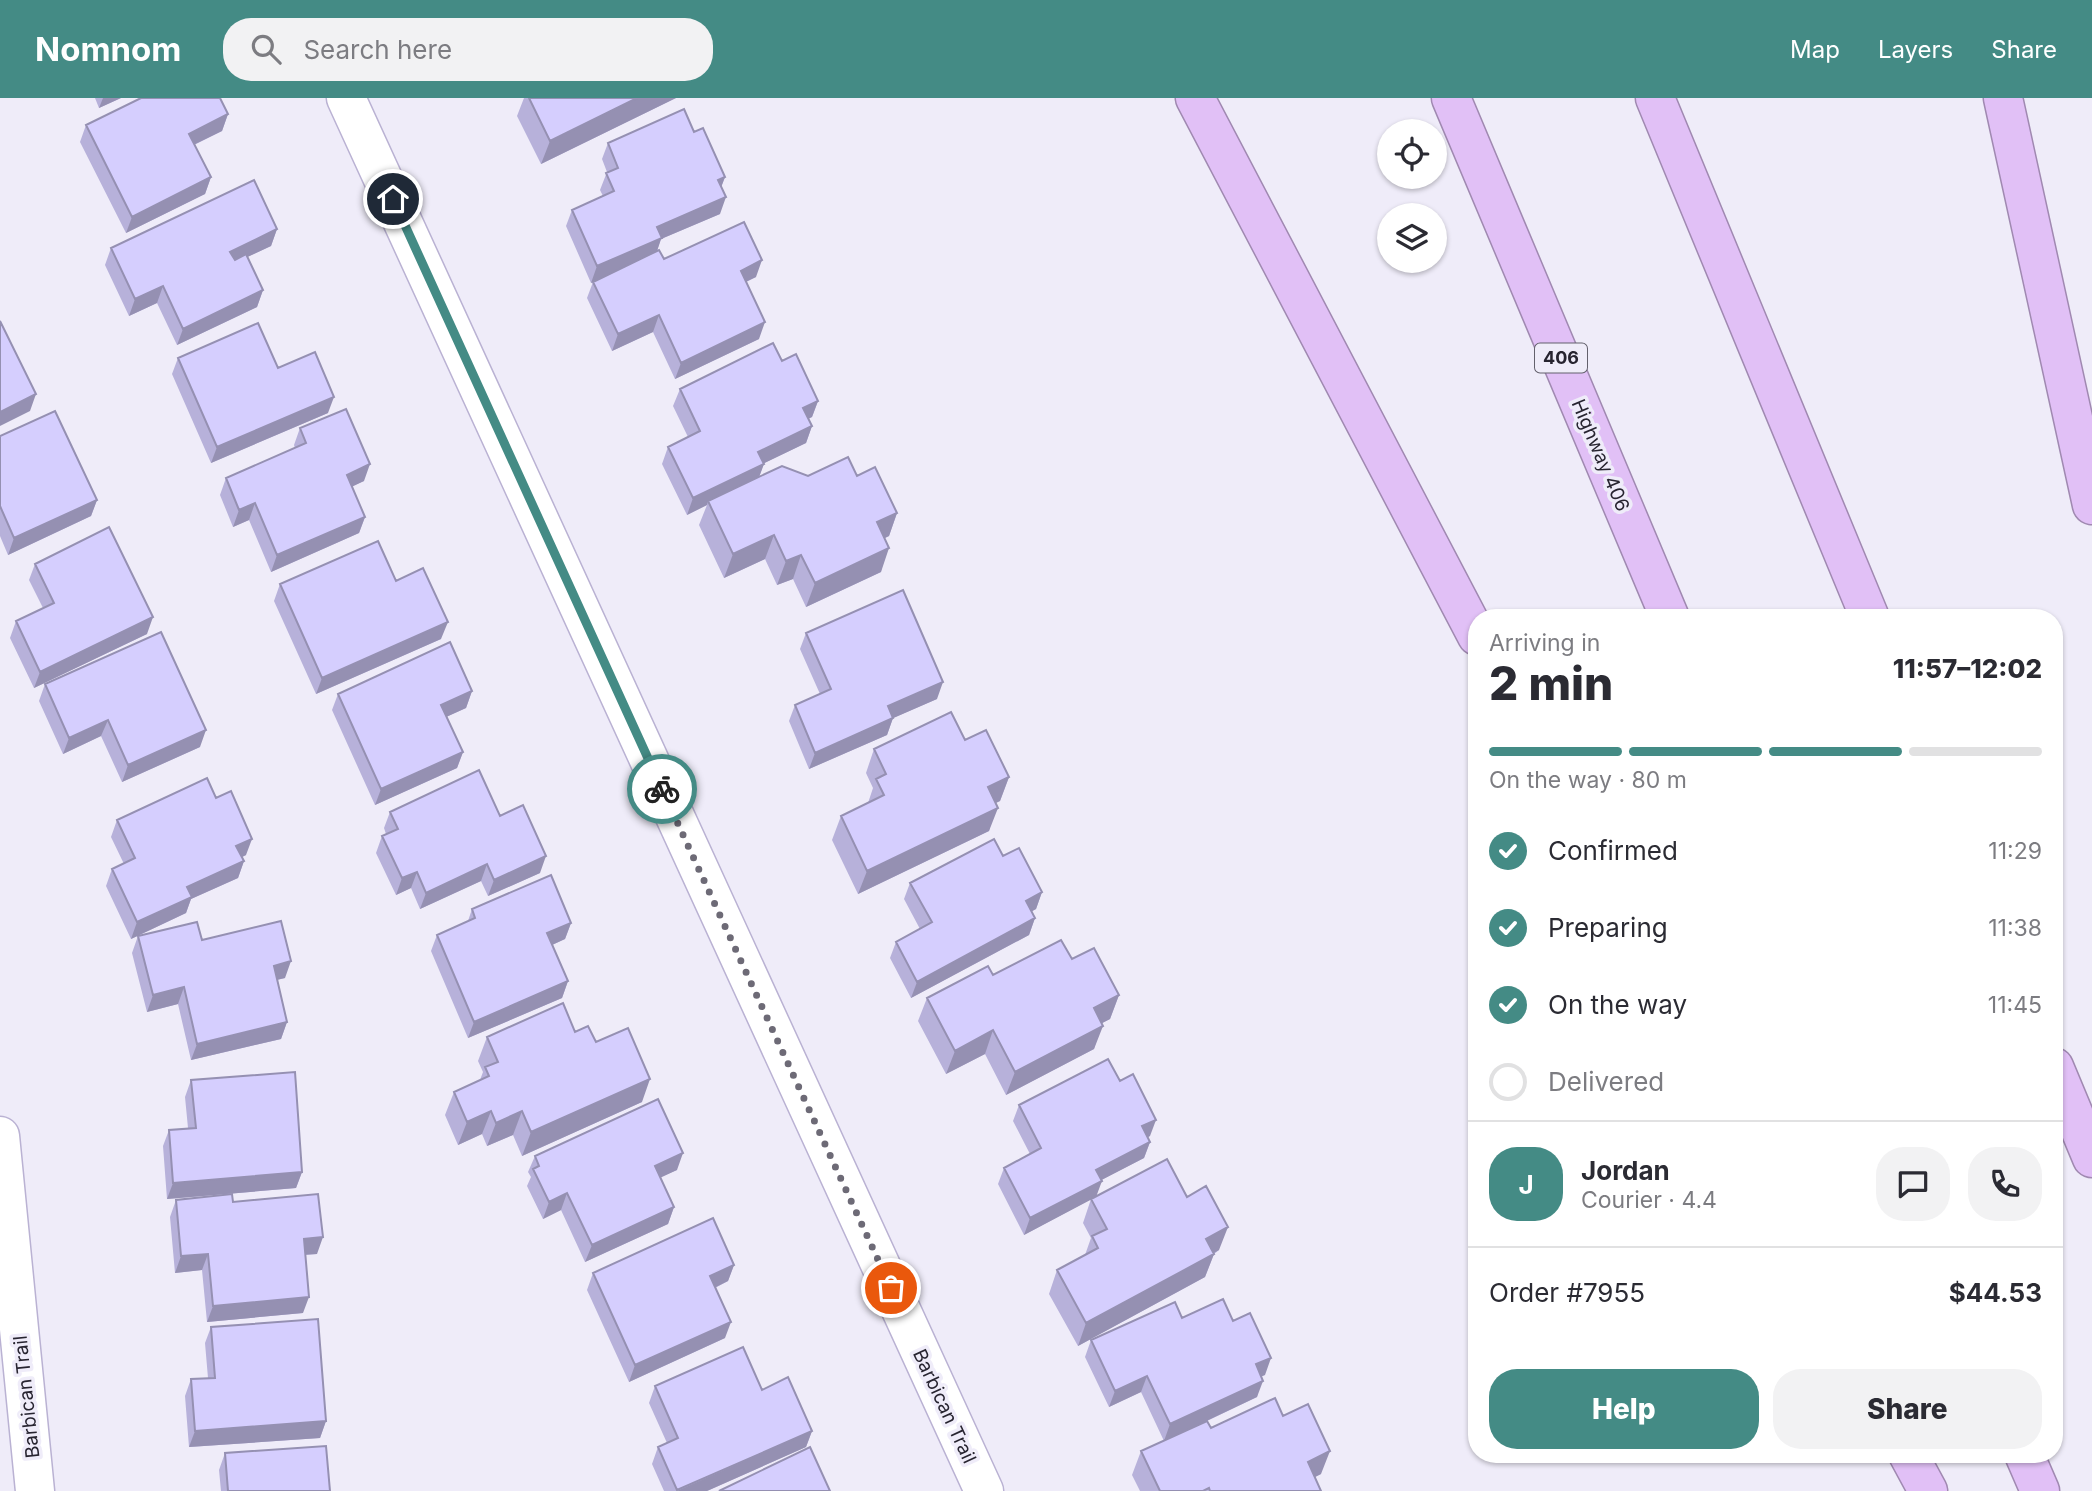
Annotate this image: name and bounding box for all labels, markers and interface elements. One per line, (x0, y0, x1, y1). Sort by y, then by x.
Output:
search box (223, 18, 713, 81)
text: Nomnom (35, 29, 181, 69)
icon: search (247, 30, 285, 68)
text: Search here (303, 34, 452, 65)
text: Map (1790, 35, 1840, 64)
text: Layers (1878, 35, 1953, 64)
text: Share (1991, 35, 2057, 64)
map controls (1377, 119, 1447, 273)
button: locate (1377, 119, 1447, 189)
pin (363, 169, 423, 229)
icon: home (374, 180, 412, 218)
button: layers (1377, 203, 1447, 273)
road number: 406 (1535, 344, 1587, 372)
street label: Highway 406 (1567, 396, 1634, 515)
text: Arriving in (1489, 629, 1600, 657)
text: 11:57–12:02 (1893, 653, 2042, 684)
text: 2 min (1489, 655, 1613, 711)
courier (627, 754, 697, 824)
text: On the way · 80 m (1489, 766, 1687, 794)
icon: bike (643, 770, 681, 808)
icon: check (1489, 832, 1527, 870)
text: Confirmed (1548, 835, 1678, 866)
text: 11:29 (1988, 837, 2042, 865)
icon: check (1489, 909, 1527, 947)
text: Preparing (1548, 912, 1668, 943)
text: 11:38 (1988, 914, 2042, 942)
icon: check (1489, 986, 1527, 1024)
text: On the way (1548, 989, 1687, 1020)
text: 11:45 (1988, 991, 2042, 1019)
text: Delivered (1548, 1066, 1664, 1097)
button: chat (1876, 1147, 1950, 1221)
button: phone (1968, 1147, 2042, 1221)
text: Jordan (1581, 1155, 1670, 1186)
text: J (1518, 1169, 1534, 1200)
text: Courier · 4.4 (1581, 1186, 1717, 1214)
pin (861, 1258, 921, 1318)
icon: bag (872, 1269, 910, 1307)
text: Order #7955 (1489, 1277, 1645, 1308)
text: $44.53 (1949, 1277, 2042, 1308)
street label: Barbican Trail (9, 1334, 44, 1459)
street label: Barbican Trail (908, 1345, 981, 1467)
button: Help (1489, 1369, 1759, 1449)
button: Share (1773, 1369, 2042, 1449)

